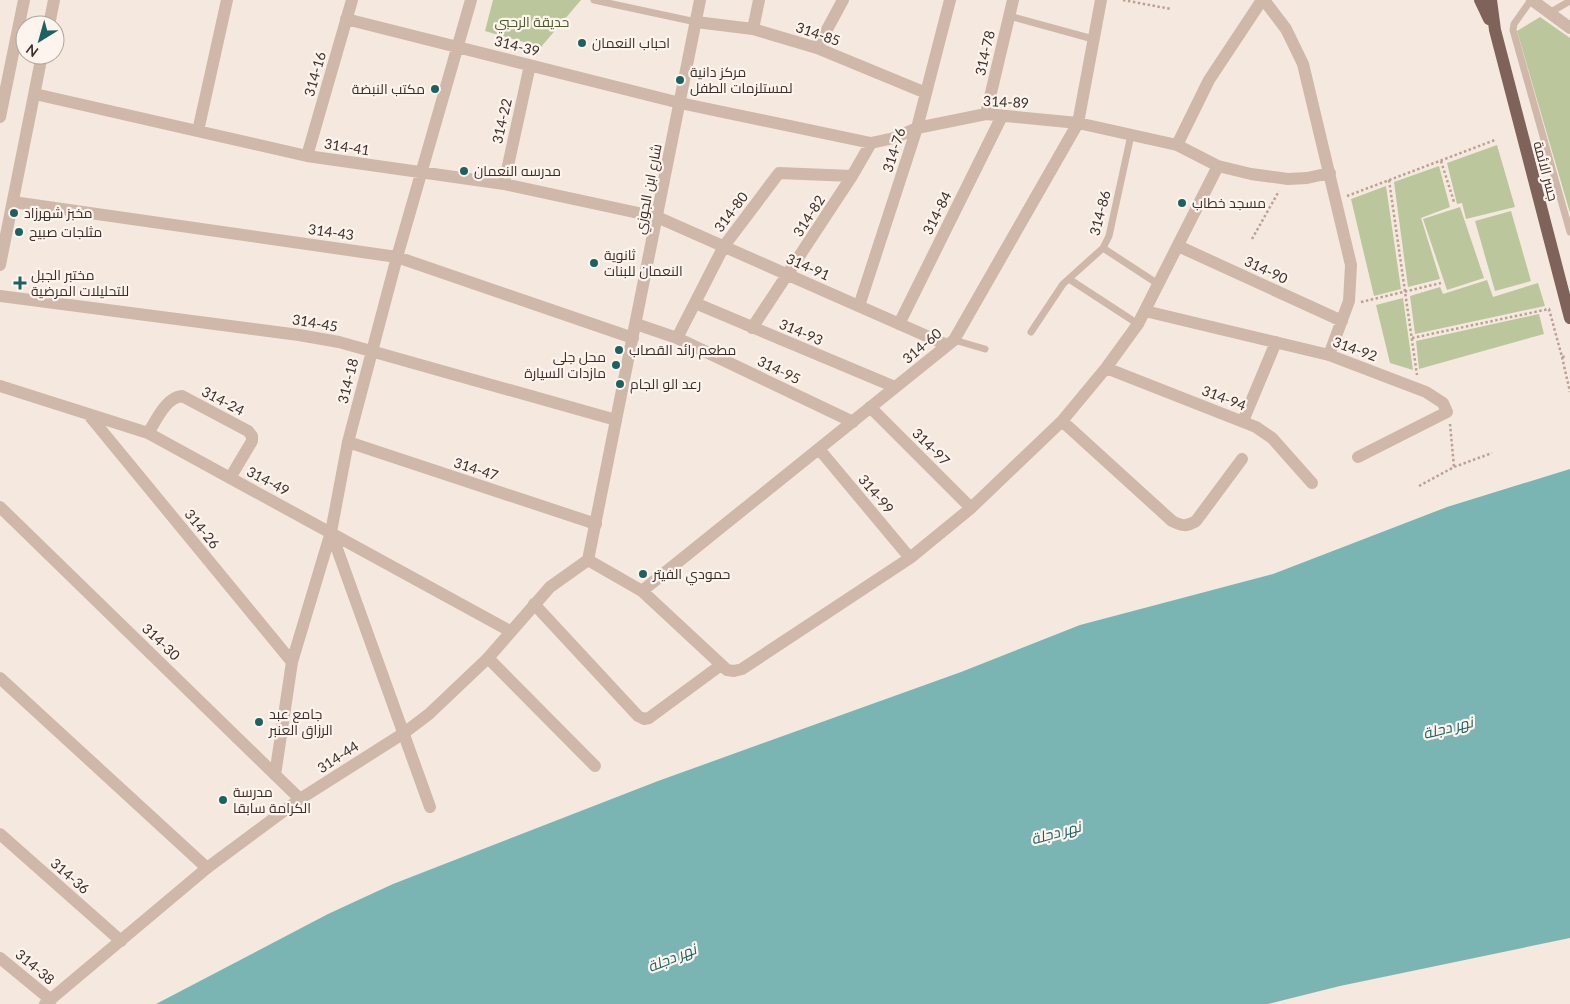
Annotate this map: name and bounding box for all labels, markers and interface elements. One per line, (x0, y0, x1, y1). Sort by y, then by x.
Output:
park label: حديقة الرحبي (495, 13, 569, 34)
north arrow (15, 15, 65, 65)
street label: 314-85 (794, 18, 843, 49)
street label: 314-78 (971, 29, 998, 77)
street label: 314-39 (493, 32, 541, 59)
place label: احباب النعمان (592, 34, 670, 51)
marker: احباب النعمان (576, 37, 588, 49)
text: N (22, 41, 41, 61)
street label: 314-16 (300, 50, 329, 98)
place label: مركز دانية لمستلزمات الطفل (690, 63, 793, 96)
marker: مركز دانية لمستلزمات الطفل (674, 74, 686, 86)
place label: مكتب النبضة (352, 80, 425, 97)
marker: مكتب النبضة (429, 83, 441, 95)
street label: 314-89 (983, 92, 1029, 111)
street label: 314-22 (488, 97, 515, 145)
street label: 314-76 (878, 125, 909, 174)
street label: 314-41 (323, 135, 371, 158)
street label: جسر الائمة (1530, 139, 1563, 203)
street label: شارع ابن الجوزي (630, 142, 669, 236)
place label: مدرسه النعمان (474, 162, 561, 179)
marker: مدرسه النعمان (458, 165, 470, 177)
street label: 314-80 (710, 188, 751, 235)
street label: 314-84 (919, 189, 955, 237)
street label: 314-86 (1085, 189, 1114, 237)
street label: 314-82 (789, 192, 828, 240)
place label: مسجد خطاب (1192, 194, 1266, 211)
marker: مسجد خطاب (1176, 197, 1188, 209)
place label: مخبز شهرزاد (24, 204, 93, 221)
marker: مخبز شهرزاد (8, 207, 20, 219)
street label: 314-43 (307, 220, 355, 243)
place label: مثلجات صبيح (29, 223, 102, 241)
marker: مثلجات صبيح (13, 226, 25, 238)
place label: ثانوية النعمان للبنات (604, 246, 683, 279)
street label: 314-91 (784, 249, 833, 284)
street label: 314-90 (1242, 252, 1291, 287)
marker: ثانوية النعمان للبنات (588, 257, 600, 269)
place label: مختبر الجبل للتحليلات المرضية (31, 266, 129, 299)
marker: مختبر الجبل للتحليلات المرضية (13, 276, 27, 290)
street label: 314-45 (291, 310, 339, 335)
street label: 314-93 (777, 315, 826, 348)
street label: 314-60 (899, 324, 945, 367)
street label: 314-92 (1331, 333, 1380, 364)
place label: مطعم رائد القصاب (629, 341, 736, 360)
marker: مطعم رائد القصاب (613, 344, 625, 356)
place label: محل جلي مازدات السيارة (524, 348, 606, 381)
street label: 314-95 (755, 352, 804, 387)
street label: 314-18 (334, 357, 361, 405)
marker: محل جلي مازدات السيارة (610, 359, 622, 371)
place label: رعد الو الجام (630, 375, 701, 394)
marker: رعد الو الجام (614, 378, 626, 390)
street label: 314-94 (1200, 381, 1249, 414)
street label: 314-24 (199, 382, 247, 419)
street label: 314-97 (909, 424, 954, 469)
street label: 314-47 (452, 453, 501, 484)
street label: 314-49 (244, 462, 292, 499)
street label: 314-99 (855, 471, 898, 517)
street label: 314-26 (181, 506, 223, 552)
place label: حمودي الفيتر (652, 565, 730, 586)
marker: حمودي الفيتر (637, 568, 649, 580)
street label: 314-30 (139, 620, 184, 664)
place label: جامع عبد الرزاق العنبر (268, 705, 333, 739)
water label: نهر دجلة (1421, 712, 1477, 743)
marker: جامع عبد الرزاق العنبر (253, 716, 265, 728)
street label: 314-44 (314, 737, 362, 776)
place label: مدرسة الكرامة سابقا (233, 783, 311, 816)
marker: مدرسة الكرامة سابقا (217, 794, 229, 806)
water label: نهر دجلة (1029, 816, 1085, 848)
street label: 314-36 (47, 854, 93, 897)
water label: نهر دجلة (645, 938, 701, 976)
street label: 314-38 (12, 945, 58, 988)

